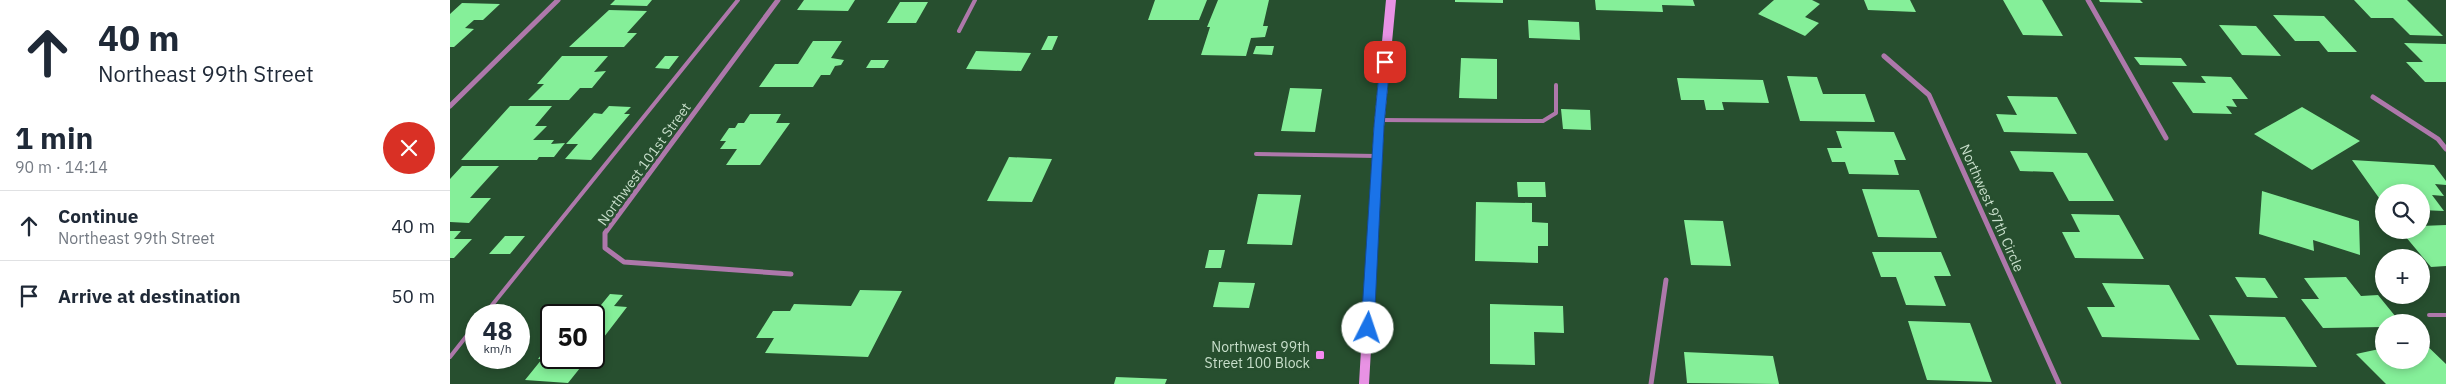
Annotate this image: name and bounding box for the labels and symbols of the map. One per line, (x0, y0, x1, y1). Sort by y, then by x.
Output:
pin (1364, 41, 1406, 83)
street label: Northwest 101st Street (593, 99, 695, 229)
street label: Northwest 97th Circle (1956, 141, 2028, 275)
position arrow (1341, 301, 1393, 353)
speed limit sign: 50 (540, 304, 605, 369)
place label: Northwest 99th Street 100 Block (1205, 338, 1311, 372)
marker: Northwest 99th Street 100 Block (1314, 349, 1326, 361)

